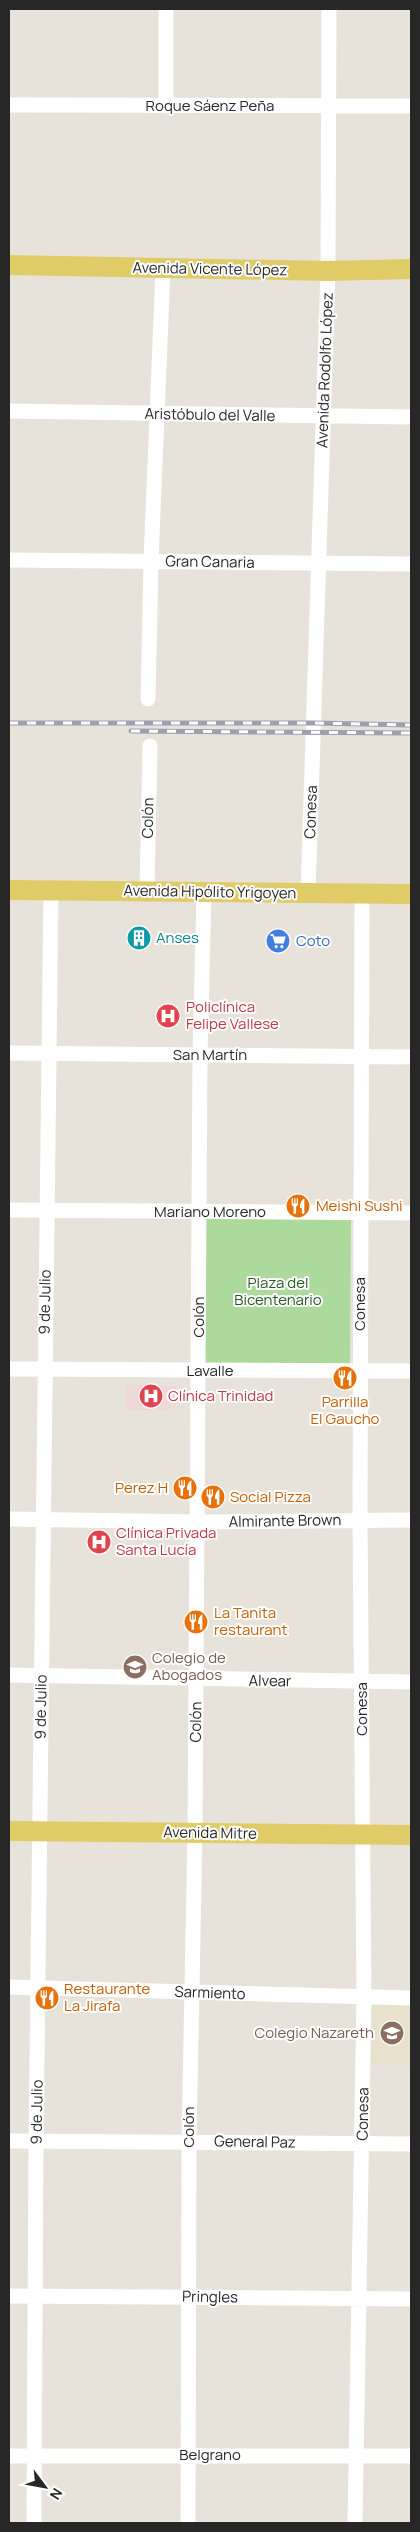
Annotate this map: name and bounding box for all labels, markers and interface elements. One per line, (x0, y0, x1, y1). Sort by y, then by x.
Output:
street label: Roque Sáenz Peña (146, 95, 274, 116)
street label: Avenida Vicente López (132, 257, 288, 280)
street label: Avenida Rodolfo López (311, 292, 338, 448)
street label: Aristóbulo del Valle (144, 403, 276, 426)
street label: Gran Canaria (165, 550, 255, 573)
street label: Conesa (299, 785, 322, 839)
street label: Colón (137, 797, 158, 839)
street label: Avenida Hipólito Yrigoyen (124, 879, 297, 904)
building icon: Anses (126, 925, 152, 951)
place label: Anses (156, 927, 199, 948)
supermarket icon: Coto (265, 928, 291, 954)
place label: Coto (296, 930, 330, 951)
place label: Policlínica Felipe Vallese (186, 996, 279, 1034)
hospital icon: Policlínica Felipe Vallese (155, 1003, 181, 1029)
street label: San Martín (173, 1044, 247, 1065)
restaurant icon: Meishi Sushi (285, 1193, 311, 1219)
place label: Meishi Sushi (316, 1195, 403, 1216)
street label: Mariano Moreno (154, 1201, 266, 1222)
street label: 9 de Julio (33, 1269, 56, 1335)
park label: Plaza del Bicentenario (234, 1272, 322, 1310)
street label: Conesa (349, 1277, 370, 1331)
street label: Colón (188, 1296, 209, 1337)
street label: Lavalle (187, 1360, 234, 1381)
restaurant icon: Parrilla El Gaucho (332, 1365, 358, 1391)
hospital icon: Clínica Trinidad (138, 1383, 164, 1409)
place label: Clínica Trinidad (168, 1385, 273, 1406)
place label: Parrilla El Gaucho (311, 1391, 380, 1429)
restaurant icon: Perez H (172, 1475, 198, 1501)
place label: Perez H (115, 1477, 168, 1498)
restaurant icon: Social Pizza (200, 1484, 226, 1510)
place label: Social Pizza (230, 1486, 311, 1507)
street label: Almirante Brown (229, 1509, 342, 1532)
place label: Clínica Privada Santa Lucía (116, 1522, 216, 1560)
hospital icon: Clínica Privada Santa Lucía (86, 1529, 112, 1555)
place label: La Tanita restaurant (214, 1602, 288, 1640)
restaurant icon: La Tanita restaurant (183, 1609, 209, 1635)
place label: Colegio de Abogados (152, 1647, 226, 1685)
school or university icon: Colegio de Abogados (122, 1654, 148, 1680)
street label: Alvear (248, 1670, 292, 1691)
street label: 9 de Julio (29, 1674, 52, 1740)
street label: Conesa (351, 1682, 372, 1736)
street label: Colón (185, 1701, 206, 1743)
street label: Avenida Mitre (163, 1821, 257, 1844)
place label: Restaurante La Jirafa (64, 1978, 150, 2016)
street label: Sarmiento (174, 1981, 246, 2004)
restaurant icon: Restaurante La Jirafa (34, 1985, 60, 2011)
school or university icon: Colegio Nazareth (379, 2020, 405, 2046)
place label: Colegio Nazareth (255, 2022, 374, 2043)
street label: 9 de Julio (25, 2079, 48, 2145)
street label: Conesa (352, 2087, 373, 2141)
street label: Colón (178, 2106, 199, 2147)
street label: General Paz (214, 2130, 296, 2153)
street label: Pringles (182, 2286, 238, 2307)
street label: Belgrano (179, 2444, 241, 2465)
north arrow (20, 2462, 70, 2512)
text: N (46, 2485, 67, 2503)

